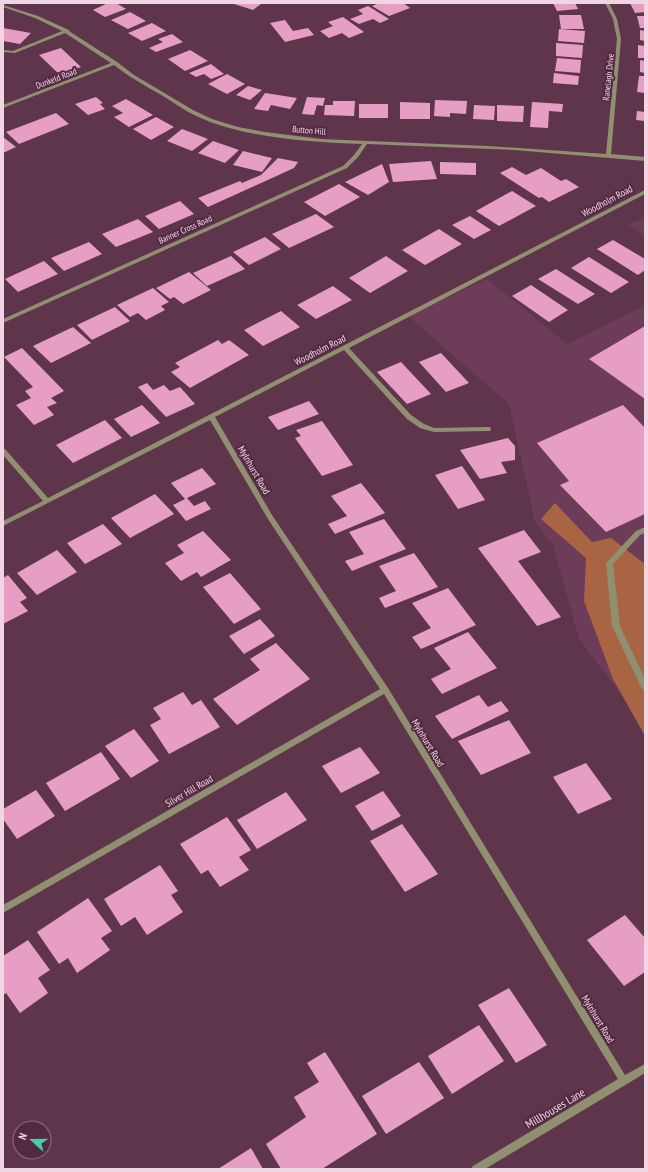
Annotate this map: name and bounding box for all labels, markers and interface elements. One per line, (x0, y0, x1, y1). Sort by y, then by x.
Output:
street label: Ranelagh Drive (600, 53, 616, 101)
street label: Dunkeld Road (34, 65, 78, 91)
street label: Button Hill (292, 123, 327, 137)
street label: Woodholm Road (579, 182, 635, 220)
street label: Banner Cross Road (156, 212, 214, 246)
street label: Woodholm Road (292, 331, 348, 369)
street label: Mylnhurst Road (235, 444, 273, 496)
street label: Mylnhurst Road (409, 717, 447, 769)
street label: Silver Hill Road (163, 772, 215, 810)
street label: Mylnhurst Road (579, 993, 617, 1045)
street label: Millhouses Lane (522, 1084, 588, 1132)
north arrow (12, 1120, 52, 1160)
text: N (15, 1131, 30, 1142)

